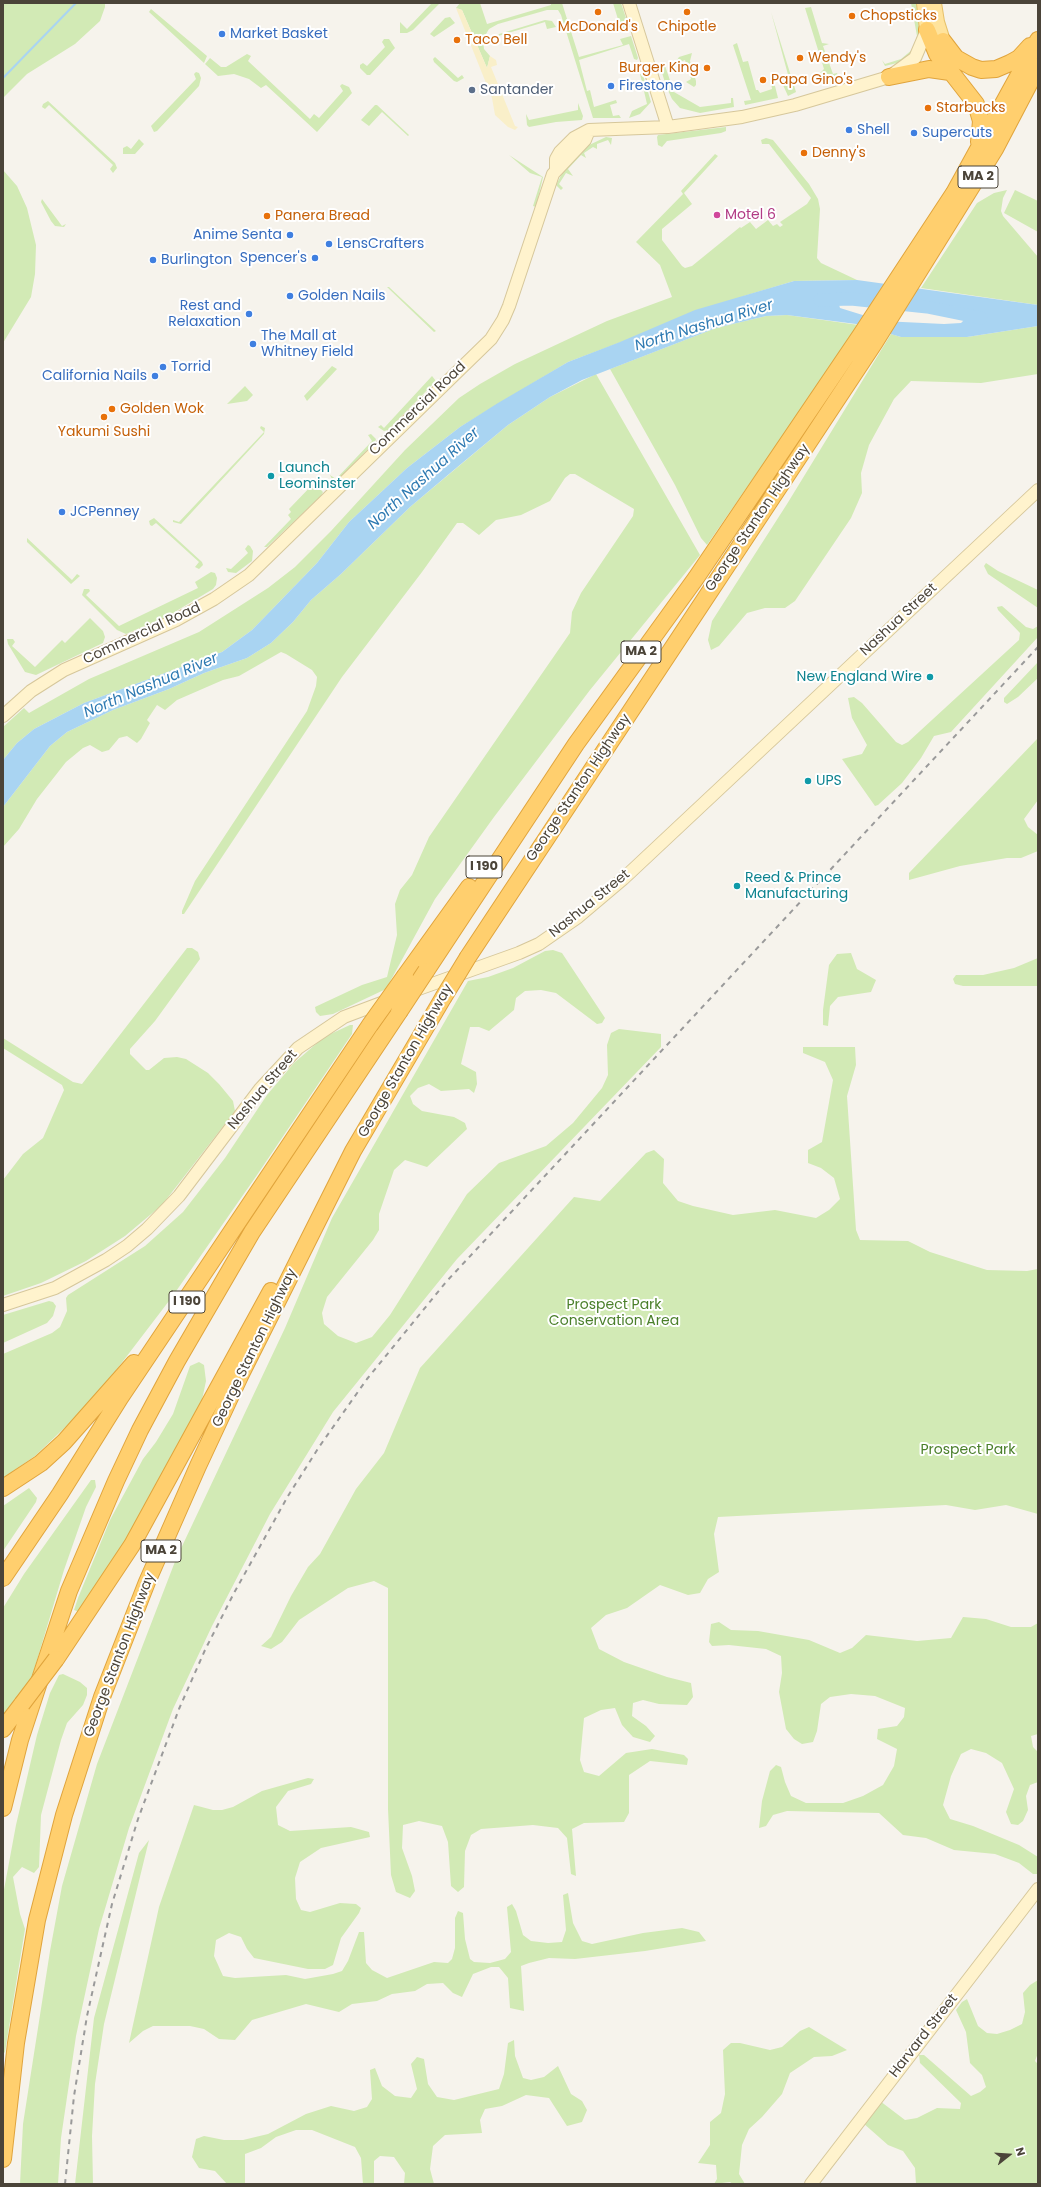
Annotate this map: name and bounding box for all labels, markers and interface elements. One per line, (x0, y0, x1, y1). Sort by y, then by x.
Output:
marker: McDonald's (593, 7, 603, 17)
marker: Chipotle (682, 7, 692, 17)
place label: Chopsticks (860, 8, 937, 24)
marker: Chopsticks (847, 11, 857, 21)
place label: McDonald's (558, 19, 638, 35)
place label: Chipotle (658, 19, 716, 35)
place label: Market Basket (230, 26, 328, 42)
marker: Market Basket (217, 29, 227, 39)
place label: Taco Bell (465, 32, 527, 48)
marker: Taco Bell (452, 35, 462, 45)
place label: Wendy's (808, 50, 866, 66)
marker: Wendy's (795, 53, 805, 63)
place label: Burger King (619, 60, 699, 76)
marker: Burger King (702, 63, 712, 73)
place label: Papa Gino's (771, 72, 853, 88)
marker: Papa Gino's (758, 75, 768, 85)
place label: Firestone (619, 78, 682, 94)
marker: Firestone (606, 81, 616, 91)
place label: Santander (480, 82, 554, 98)
marker: Santander (467, 85, 477, 95)
place label: Starbucks (936, 100, 1005, 116)
marker: Starbucks (923, 103, 933, 113)
place label: Shell (857, 122, 890, 138)
marker: Shell (844, 125, 854, 135)
place label: Supercuts (922, 125, 992, 141)
marker: Supercuts (909, 128, 919, 138)
place label: Denny's (812, 145, 866, 161)
marker: Denny's (799, 148, 809, 158)
road number: MA 2 (958, 166, 998, 188)
place label: Motel 6 (725, 207, 776, 223)
place label: Panera Bread (275, 208, 370, 224)
marker: Motel 6 (712, 210, 722, 220)
marker: Panera Bread (262, 211, 272, 221)
place label: Anime Senta (193, 227, 282, 243)
marker: Anime Senta (285, 230, 295, 240)
place label: LensCrafters (337, 236, 424, 252)
marker: LensCrafters (324, 239, 334, 249)
place label: Spencer's (240, 250, 307, 266)
place label: Burlington (161, 252, 232, 268)
marker: Spencer's (310, 253, 320, 263)
marker: Burlington (148, 255, 158, 265)
place label: Golden Nails (298, 288, 386, 304)
marker: Golden Nails (285, 291, 295, 301)
water label: North Nashua River (633, 296, 775, 356)
place label: Rest and Relaxation (168, 298, 241, 330)
marker: Rest and Relaxation (244, 309, 254, 319)
place label: The Mall at Whitney Field (261, 328, 354, 360)
marker: The Mall at Whitney Field (248, 339, 258, 349)
place label: Torrid (171, 359, 211, 375)
street label: Commercial Road (366, 359, 470, 459)
marker: Torrid (158, 362, 168, 372)
place label: California Nails (42, 368, 147, 384)
marker: California Nails (150, 371, 160, 381)
place label: Golden Wok (120, 401, 204, 417)
marker: Golden Wok (107, 404, 117, 414)
marker: Yakumi Sushi (99, 412, 109, 422)
place label: Yakumi Sushi (58, 424, 150, 440)
water label: North Nashua River (365, 424, 483, 534)
street label: George Stanton Highway (702, 441, 814, 595)
place label: Launch Leominster (279, 460, 356, 492)
marker: Launch Leominster (266, 471, 276, 481)
place label: JCPenney (70, 504, 139, 520)
marker: JCPenney (57, 507, 67, 517)
street label: Nashua Street (857, 580, 941, 660)
street label: Commercial Road (81, 599, 203, 669)
road number: MA 2 (621, 641, 661, 663)
water label: North Nashua River (81, 650, 221, 722)
place label: New England Wire (797, 669, 922, 685)
marker: New England Wire (925, 672, 935, 682)
street label: George Stanton Highway (523, 711, 635, 865)
place label: UPS (816, 773, 842, 789)
marker: UPS (803, 776, 813, 786)
road number: I 190 (466, 856, 502, 878)
street label: Nashua Street (546, 866, 634, 942)
place label: Reed & Prince Manufacturing (745, 870, 848, 902)
marker: Reed & Prince Manufacturing (732, 881, 742, 891)
street label: George Stanton Highway (355, 981, 457, 1141)
street label: Nashua Street (225, 1047, 301, 1133)
street label: George Stanton Highway (209, 1266, 301, 1430)
road number: I 190 (169, 1291, 205, 1313)
park label: Prospect Park Conservation Area (549, 1297, 679, 1330)
park label: Prospect Park (920, 1442, 1016, 1458)
road number: MA 2 (141, 1540, 181, 1562)
street label: George Stanton Highway (81, 1571, 159, 1739)
street label: Harvard Street (886, 1991, 962, 2081)
north arrow (989, 2135, 1029, 2175)
text: N (1012, 2145, 1029, 2158)

